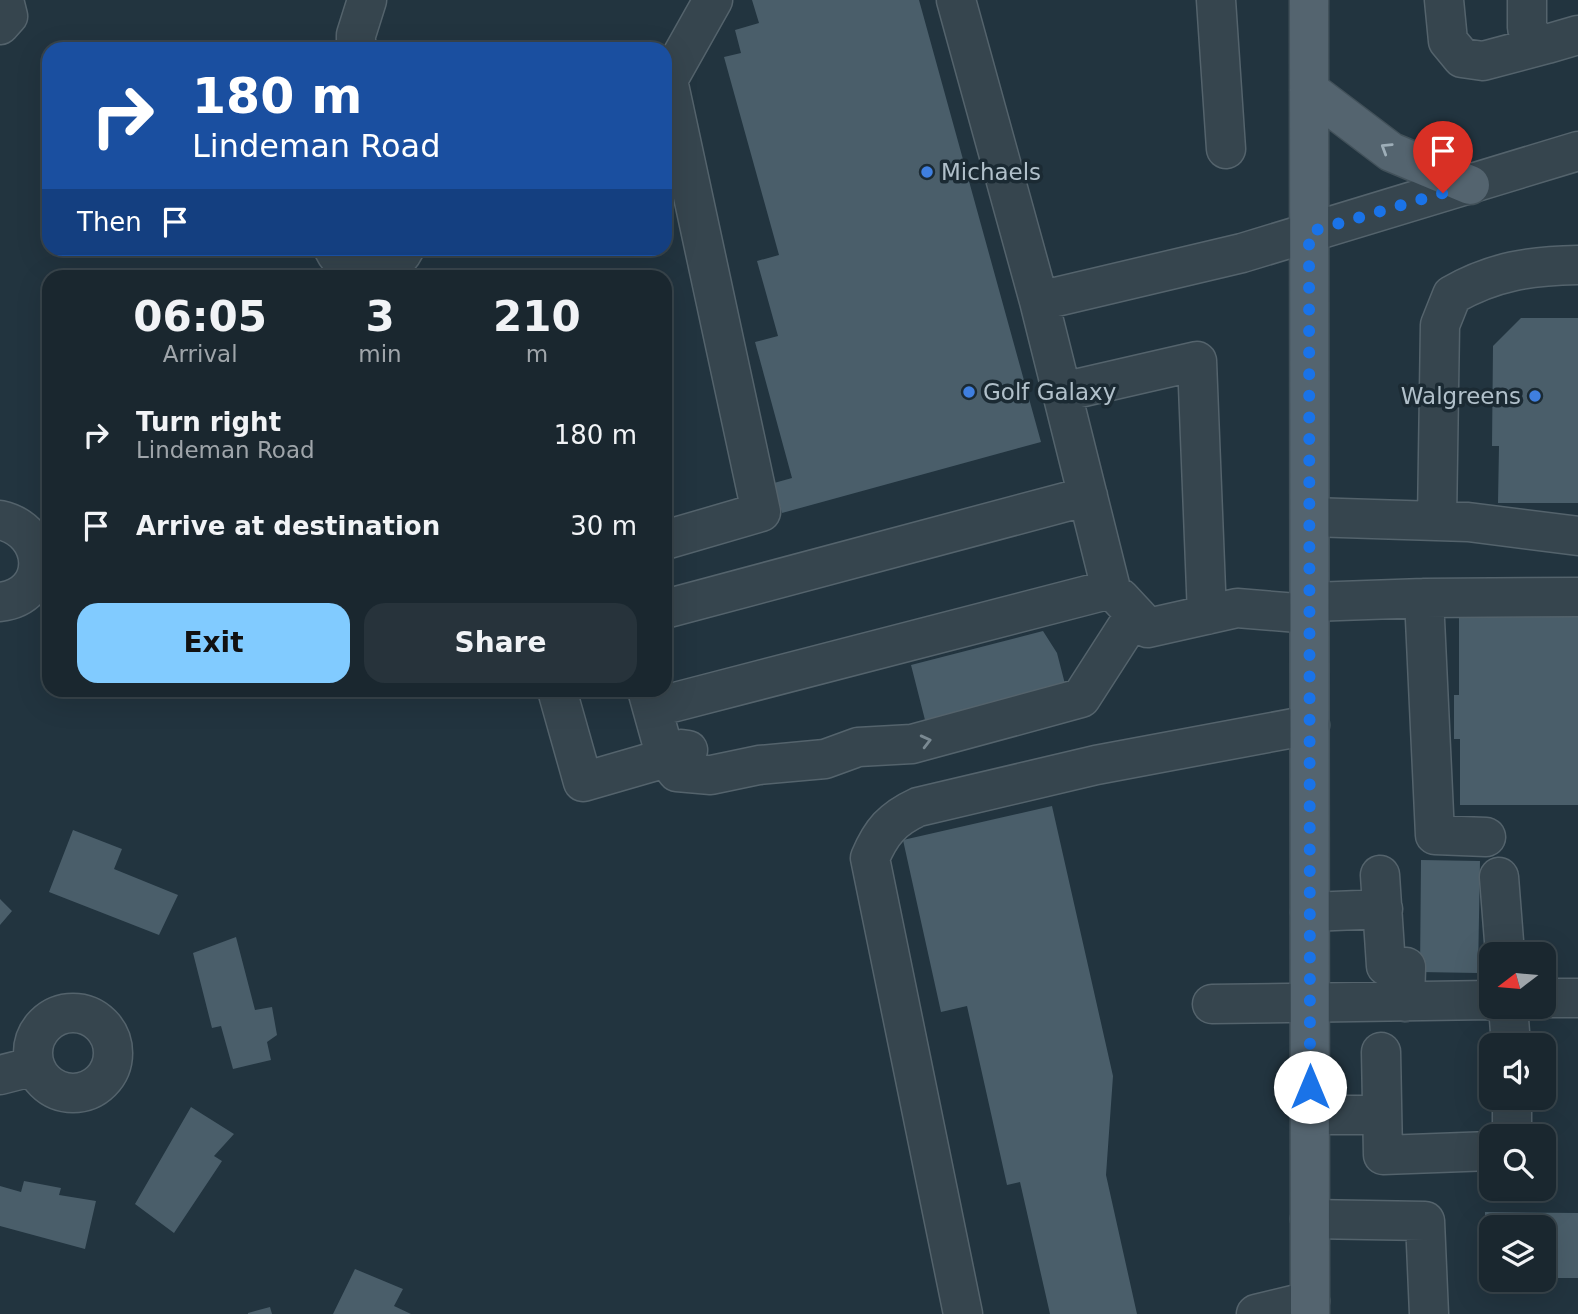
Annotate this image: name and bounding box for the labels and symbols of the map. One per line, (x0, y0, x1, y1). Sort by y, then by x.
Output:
pin (1413, 121, 1473, 193)
one-way arrow (1380, 143, 1393, 156)
place label: Michaels (941, 159, 1041, 185)
marker: Michaels (919, 164, 935, 180)
place label: Golf Galaxy (983, 379, 1116, 405)
place label: Walgreens (1401, 383, 1521, 409)
marker: Golf Galaxy (961, 384, 977, 400)
marker: Walgreens (1527, 388, 1543, 404)
one-way arrow (920, 735, 932, 749)
north arrow (1479, 942, 1556, 1018)
position arrow (1273, 1050, 1347, 1124)

